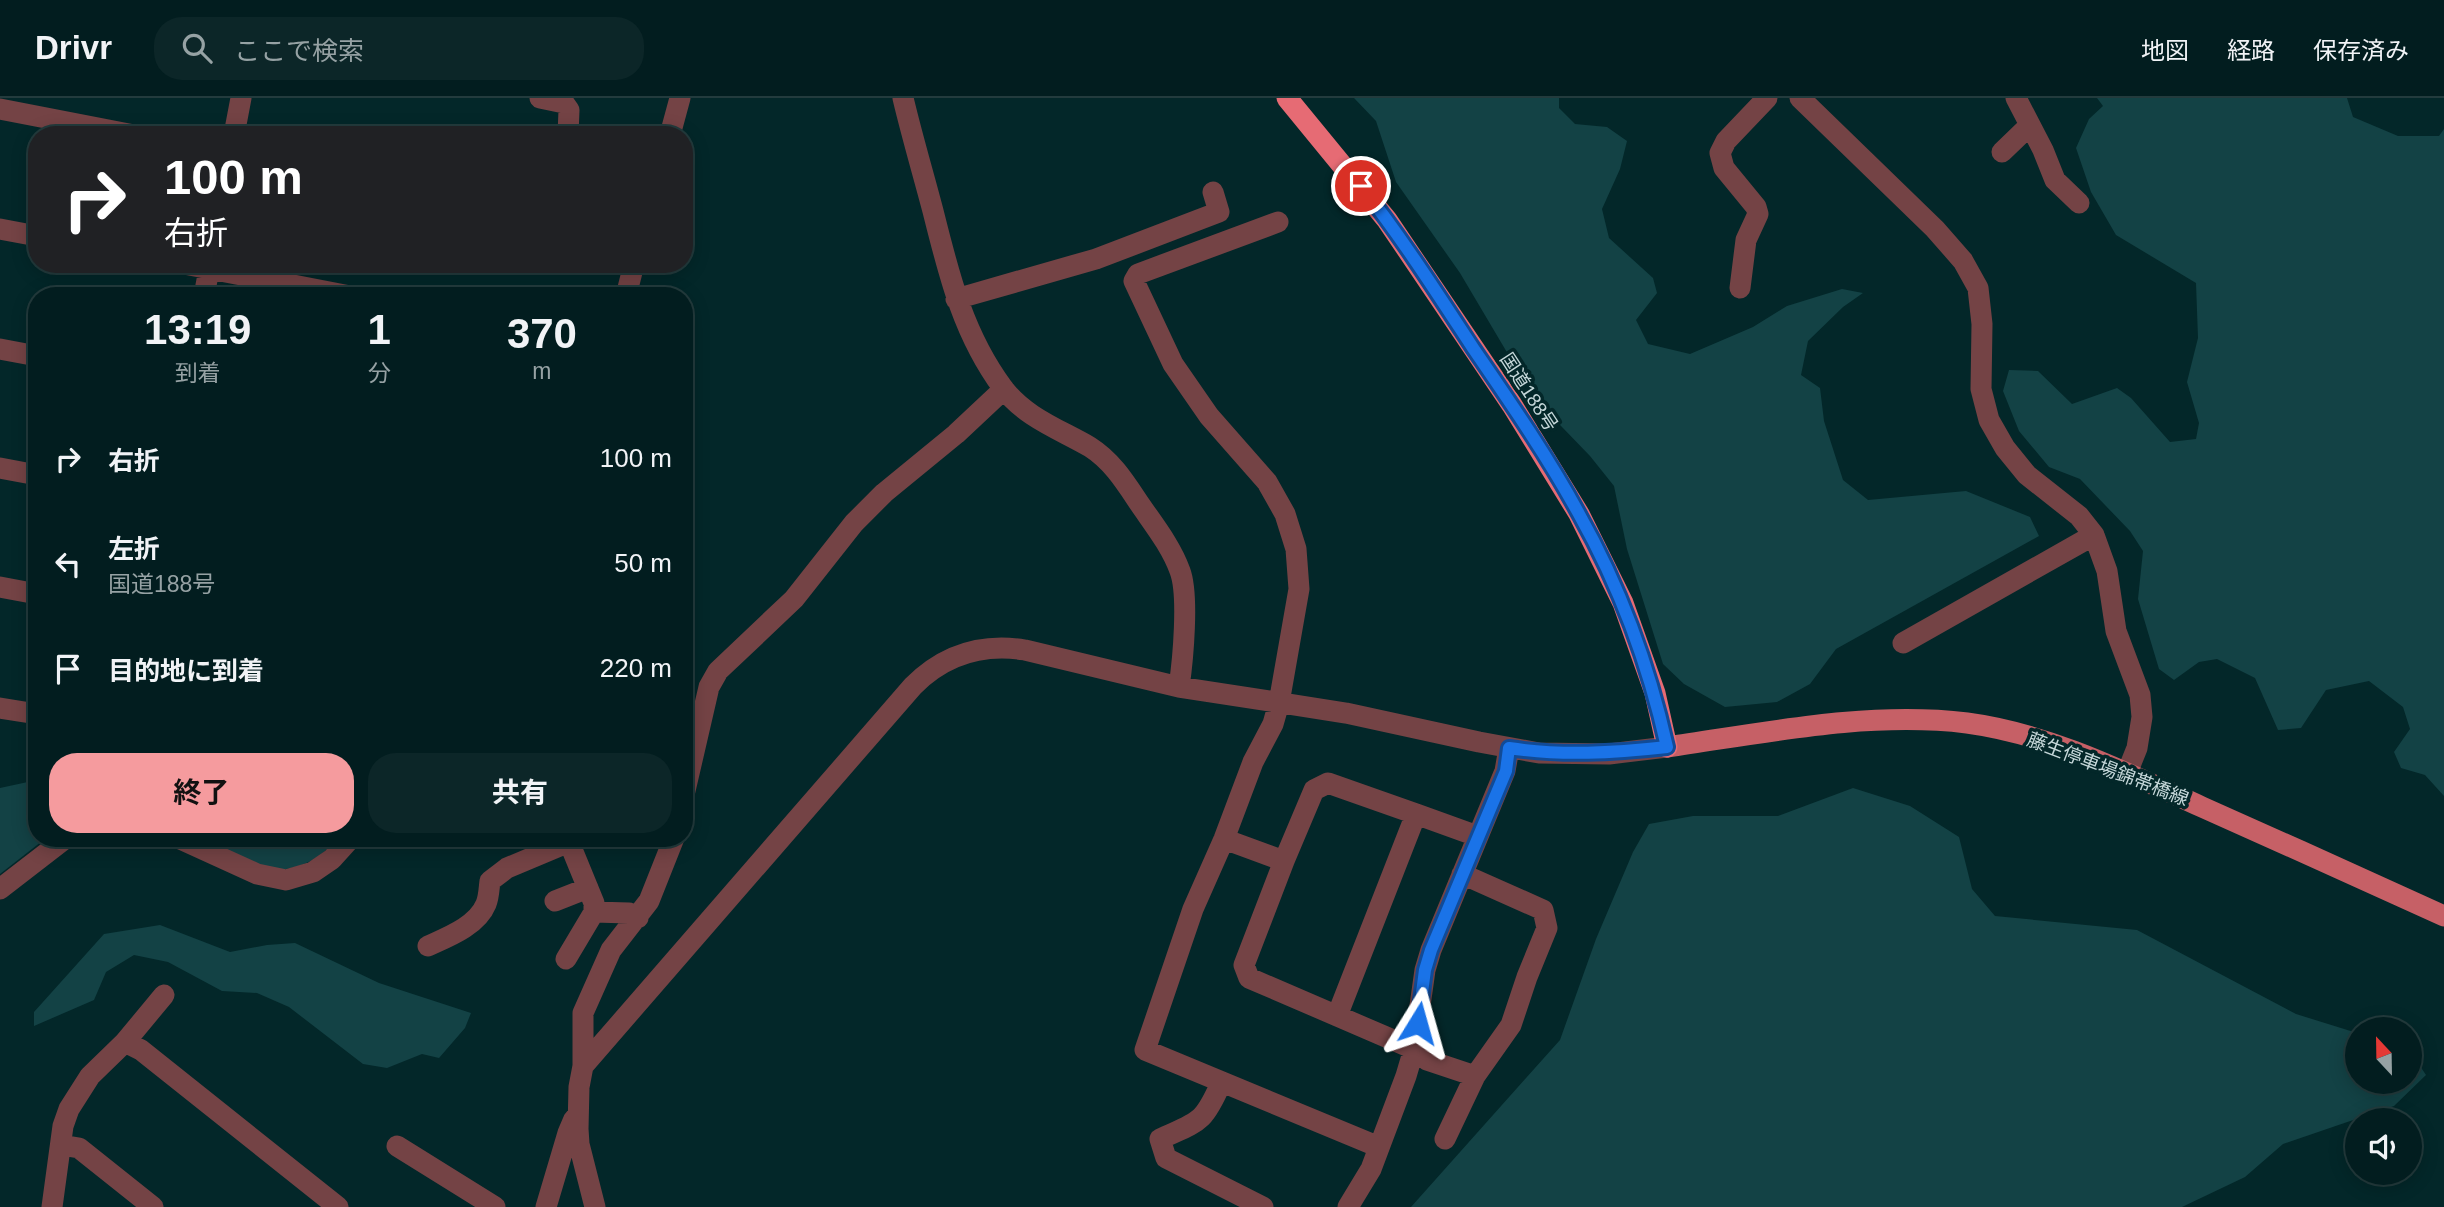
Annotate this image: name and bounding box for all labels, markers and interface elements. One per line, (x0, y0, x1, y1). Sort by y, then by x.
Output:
search box (154, 17, 644, 80)
text: Drivr (35, 29, 112, 66)
icon: search (178, 29, 216, 67)
text: ここで検索 (234, 36, 364, 66)
text: 地図 (2141, 37, 2189, 64)
text: 経路 (2227, 37, 2275, 64)
text: 保存済み (2313, 37, 2409, 64)
text: 100 m (164, 150, 303, 204)
icon: right (49, 154, 140, 245)
pin (1331, 156, 1391, 216)
icon: arrive (1342, 167, 1380, 205)
text: 右折 (164, 215, 228, 251)
text: 13:19 (144, 306, 251, 353)
text: 1 (367, 306, 391, 353)
text: 370 (507, 310, 577, 357)
street label: 国道188号 (1496, 349, 1562, 435)
text: m (532, 358, 552, 384)
text: 到着 (175, 360, 221, 386)
text: 分 (368, 360, 391, 386)
icon: right (49, 440, 87, 478)
text: 100 m (600, 443, 672, 473)
text: 右折 (108, 446, 160, 476)
text: 左折 (108, 534, 160, 564)
icon: left (49, 545, 87, 583)
text: 50 m (614, 548, 672, 578)
text: 国道188号 (108, 571, 215, 597)
icon: arrive (49, 650, 87, 688)
text: 220 m (600, 653, 672, 683)
text: 目的地に到着 (108, 656, 264, 686)
street label: 藤生停車場錦帯橋線 (2024, 729, 2192, 809)
button: 終了 (49, 753, 354, 833)
button: 共有 (368, 753, 672, 833)
position arrow (1381, 986, 1455, 1060)
north arrow (2345, 1017, 2422, 1094)
map controls (2345, 1017, 2422, 1185)
button: sound (2345, 1108, 2422, 1185)

